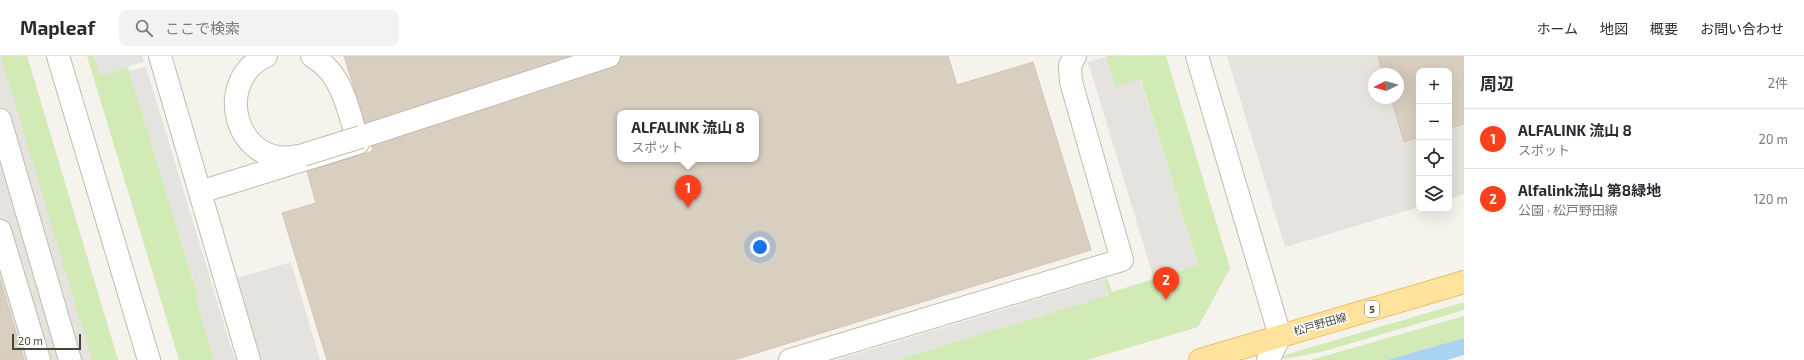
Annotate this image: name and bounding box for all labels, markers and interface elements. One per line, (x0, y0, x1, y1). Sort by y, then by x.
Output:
search box (119, 10, 399, 46)
text: Mapleaf (20, 16, 95, 39)
icon: search (133, 17, 155, 39)
text: ここで検索 (165, 19, 240, 37)
text: ホーム (1536, 20, 1578, 37)
text: 地図 (1600, 20, 1628, 37)
text: 概要 (1650, 20, 1678, 37)
text: お問い合わせ (1700, 20, 1784, 37)
north arrow (1368, 68, 1404, 104)
map controls (1416, 68, 1452, 212)
button: + (1416, 68, 1452, 104)
text: 周辺 (1480, 73, 1514, 93)
text: 2件 (1768, 75, 1788, 91)
button: − (1416, 104, 1452, 140)
popup (617, 110, 759, 162)
text: ALFALINK 流山 8 (631, 118, 745, 136)
text: ALFALINK 流山 8 (1518, 121, 1632, 139)
text: 1 (1490, 131, 1496, 147)
text: 20 m (1759, 131, 1788, 147)
text: スポット (631, 139, 683, 155)
button: locate (1416, 140, 1452, 176)
text: スポット (1518, 142, 1570, 158)
pin: 1 (675, 175, 701, 208)
button: layers (1416, 176, 1452, 212)
text: Alfalink流山 第8緑地 (1518, 181, 1661, 199)
text: 2 (1489, 191, 1497, 207)
text: 120 m (1753, 191, 1788, 207)
text: 公園 · 松戸野田線 (1518, 202, 1618, 218)
your location (750, 237, 770, 257)
pin: 2 (1153, 267, 1179, 300)
road number: 5 (1365, 301, 1379, 317)
street label: 松戸野田線 (1292, 310, 1348, 337)
scale bar (12, 332, 81, 351)
text: 20 m (18, 334, 43, 347)

